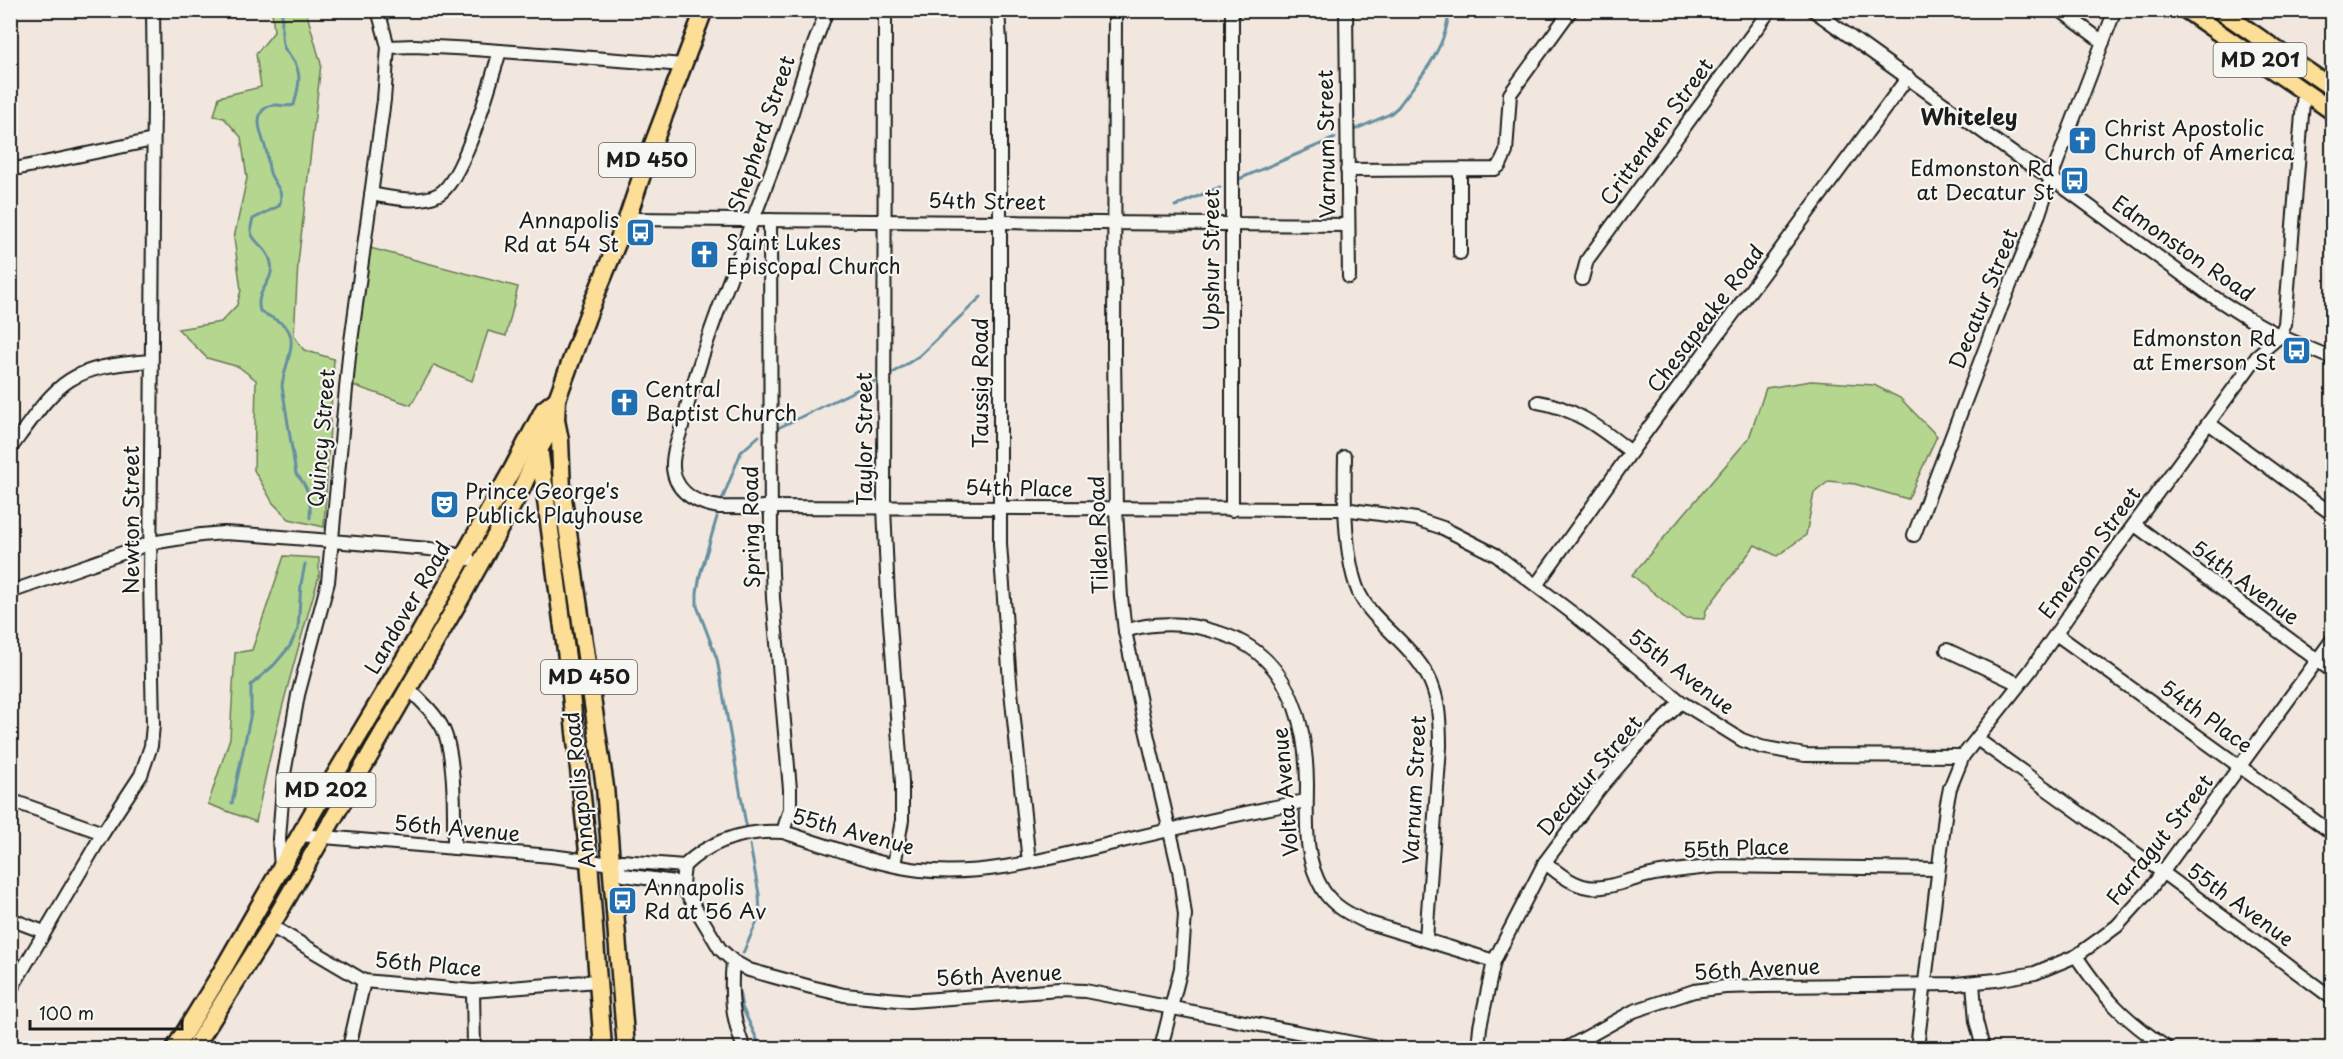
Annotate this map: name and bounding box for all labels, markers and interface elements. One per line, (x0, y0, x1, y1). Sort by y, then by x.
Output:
road number: MD 201 (2214, 43, 2306, 77)
street label: Crittenden Street (1591, 50, 1720, 211)
street label: Shepherd Street (718, 51, 802, 216)
street label: Varnum Street (1308, 69, 1342, 219)
district label: Whiteley (1920, 99, 2018, 132)
place label: Christ Apostolic Church of America (2104, 111, 2295, 167)
church icon: Christ Apostolic Church of America (2067, 125, 2099, 157)
road number: MD 450 (599, 143, 695, 177)
place label: Edmonston Rd at Decatur St (1910, 151, 2054, 207)
bus stop icon: Edmonston Rd at Decatur St (2059, 165, 2091, 197)
street label: 54th Street (928, 183, 1046, 217)
street label: Edmonston Road (2106, 186, 2262, 308)
street label: Upshur Street (1194, 189, 1226, 331)
place label: Annapolis Rd at 54 St (503, 203, 619, 259)
bus stop icon: Annapolis Rd at 54 St (624, 217, 656, 249)
street label: Decatur Street (1939, 223, 2025, 374)
place label: Saint Lukes Episcopal Church (726, 225, 901, 281)
street label: Chesapeake Road (1638, 237, 1771, 399)
church icon: Saint Lukes Episcopal Church (689, 239, 721, 271)
street label: Taussig Road (963, 318, 995, 448)
place label: Edmonston Rd at Emerson St (2132, 321, 2276, 377)
bus stop icon: Edmonston Rd at Emerson St (2281, 335, 2313, 367)
street label: Quincy Street (298, 367, 342, 508)
place label: Central Baptist Church (645, 372, 797, 428)
street label: Taylor Street (847, 372, 879, 506)
church icon: Central Baptist Church (608, 386, 640, 418)
street label: Newton Street (114, 445, 146, 595)
street label: Spring Road (733, 465, 767, 589)
street label: 54th Place (965, 470, 1073, 504)
place label: Prince George's Publick Playhouse (465, 474, 643, 530)
street label: Tilden Road (1079, 475, 1115, 595)
street label: Emerson Street (2029, 479, 2147, 625)
theatre icon: Prince George's Publick Playhouse (428, 488, 460, 520)
street label: 54th Avenue (2185, 531, 2307, 632)
street label: Landover Road (355, 535, 457, 679)
street label: 55th Avenue (1622, 620, 1742, 721)
road number: MD 450 (541, 660, 637, 694)
street label: 54th Place (2154, 671, 2260, 760)
street label: Decatur Street (1528, 707, 1649, 842)
street label: Annapolis Road (554, 710, 602, 870)
street label: Varnum Street (1393, 715, 1433, 865)
street label: Volta Avenue (1262, 726, 1306, 858)
street label: Farragut Street (2097, 766, 2220, 911)
road number: MD 202 (276, 773, 376, 807)
street label: 55th Avenue (789, 798, 918, 862)
street label: 56th Avenue (393, 806, 521, 848)
street label: 55th Place (1682, 829, 1790, 865)
street label: 55th Avenue (2181, 853, 2301, 953)
place label: Annapolis Rd at 56 Av (644, 870, 766, 926)
bus stop icon: Annapolis Rd at 56 Av (607, 884, 639, 916)
street label: 56th Place (373, 942, 483, 984)
street label: 56th Avenue (1693, 949, 1821, 987)
street label: 56th Avenue (935, 955, 1063, 993)
scale bar (30, 993, 182, 1031)
text: 100 m (39, 999, 94, 1026)

